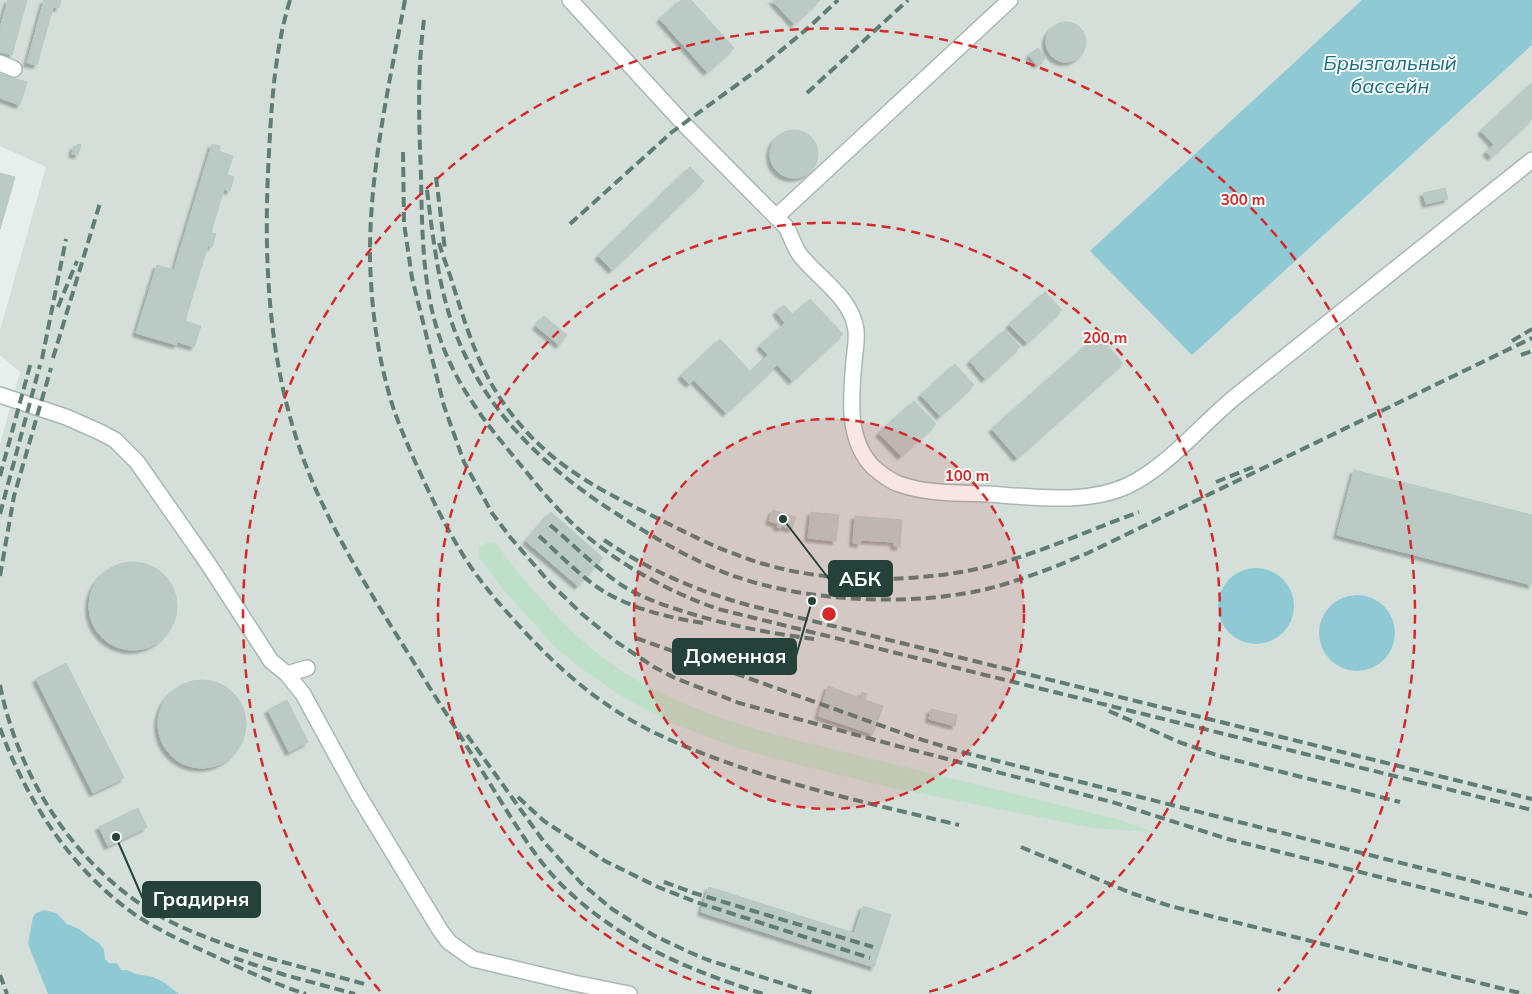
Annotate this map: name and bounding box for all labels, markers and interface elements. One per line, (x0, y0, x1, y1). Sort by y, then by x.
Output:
water label: Брызгальный бассейн (1323, 50, 1457, 98)
text: 300 m (1221, 190, 1265, 209)
text: 200 m (1083, 328, 1127, 347)
text: 100 m (945, 466, 989, 485)
callout: АБК (829, 561, 892, 596)
text: АБК (839, 566, 881, 591)
centre of rings (820, 605, 838, 623)
callout: Доменная (673, 639, 796, 674)
text: Доменная (684, 643, 786, 668)
callout: Градирня (143, 882, 260, 917)
text: Градирня (153, 886, 249, 911)

